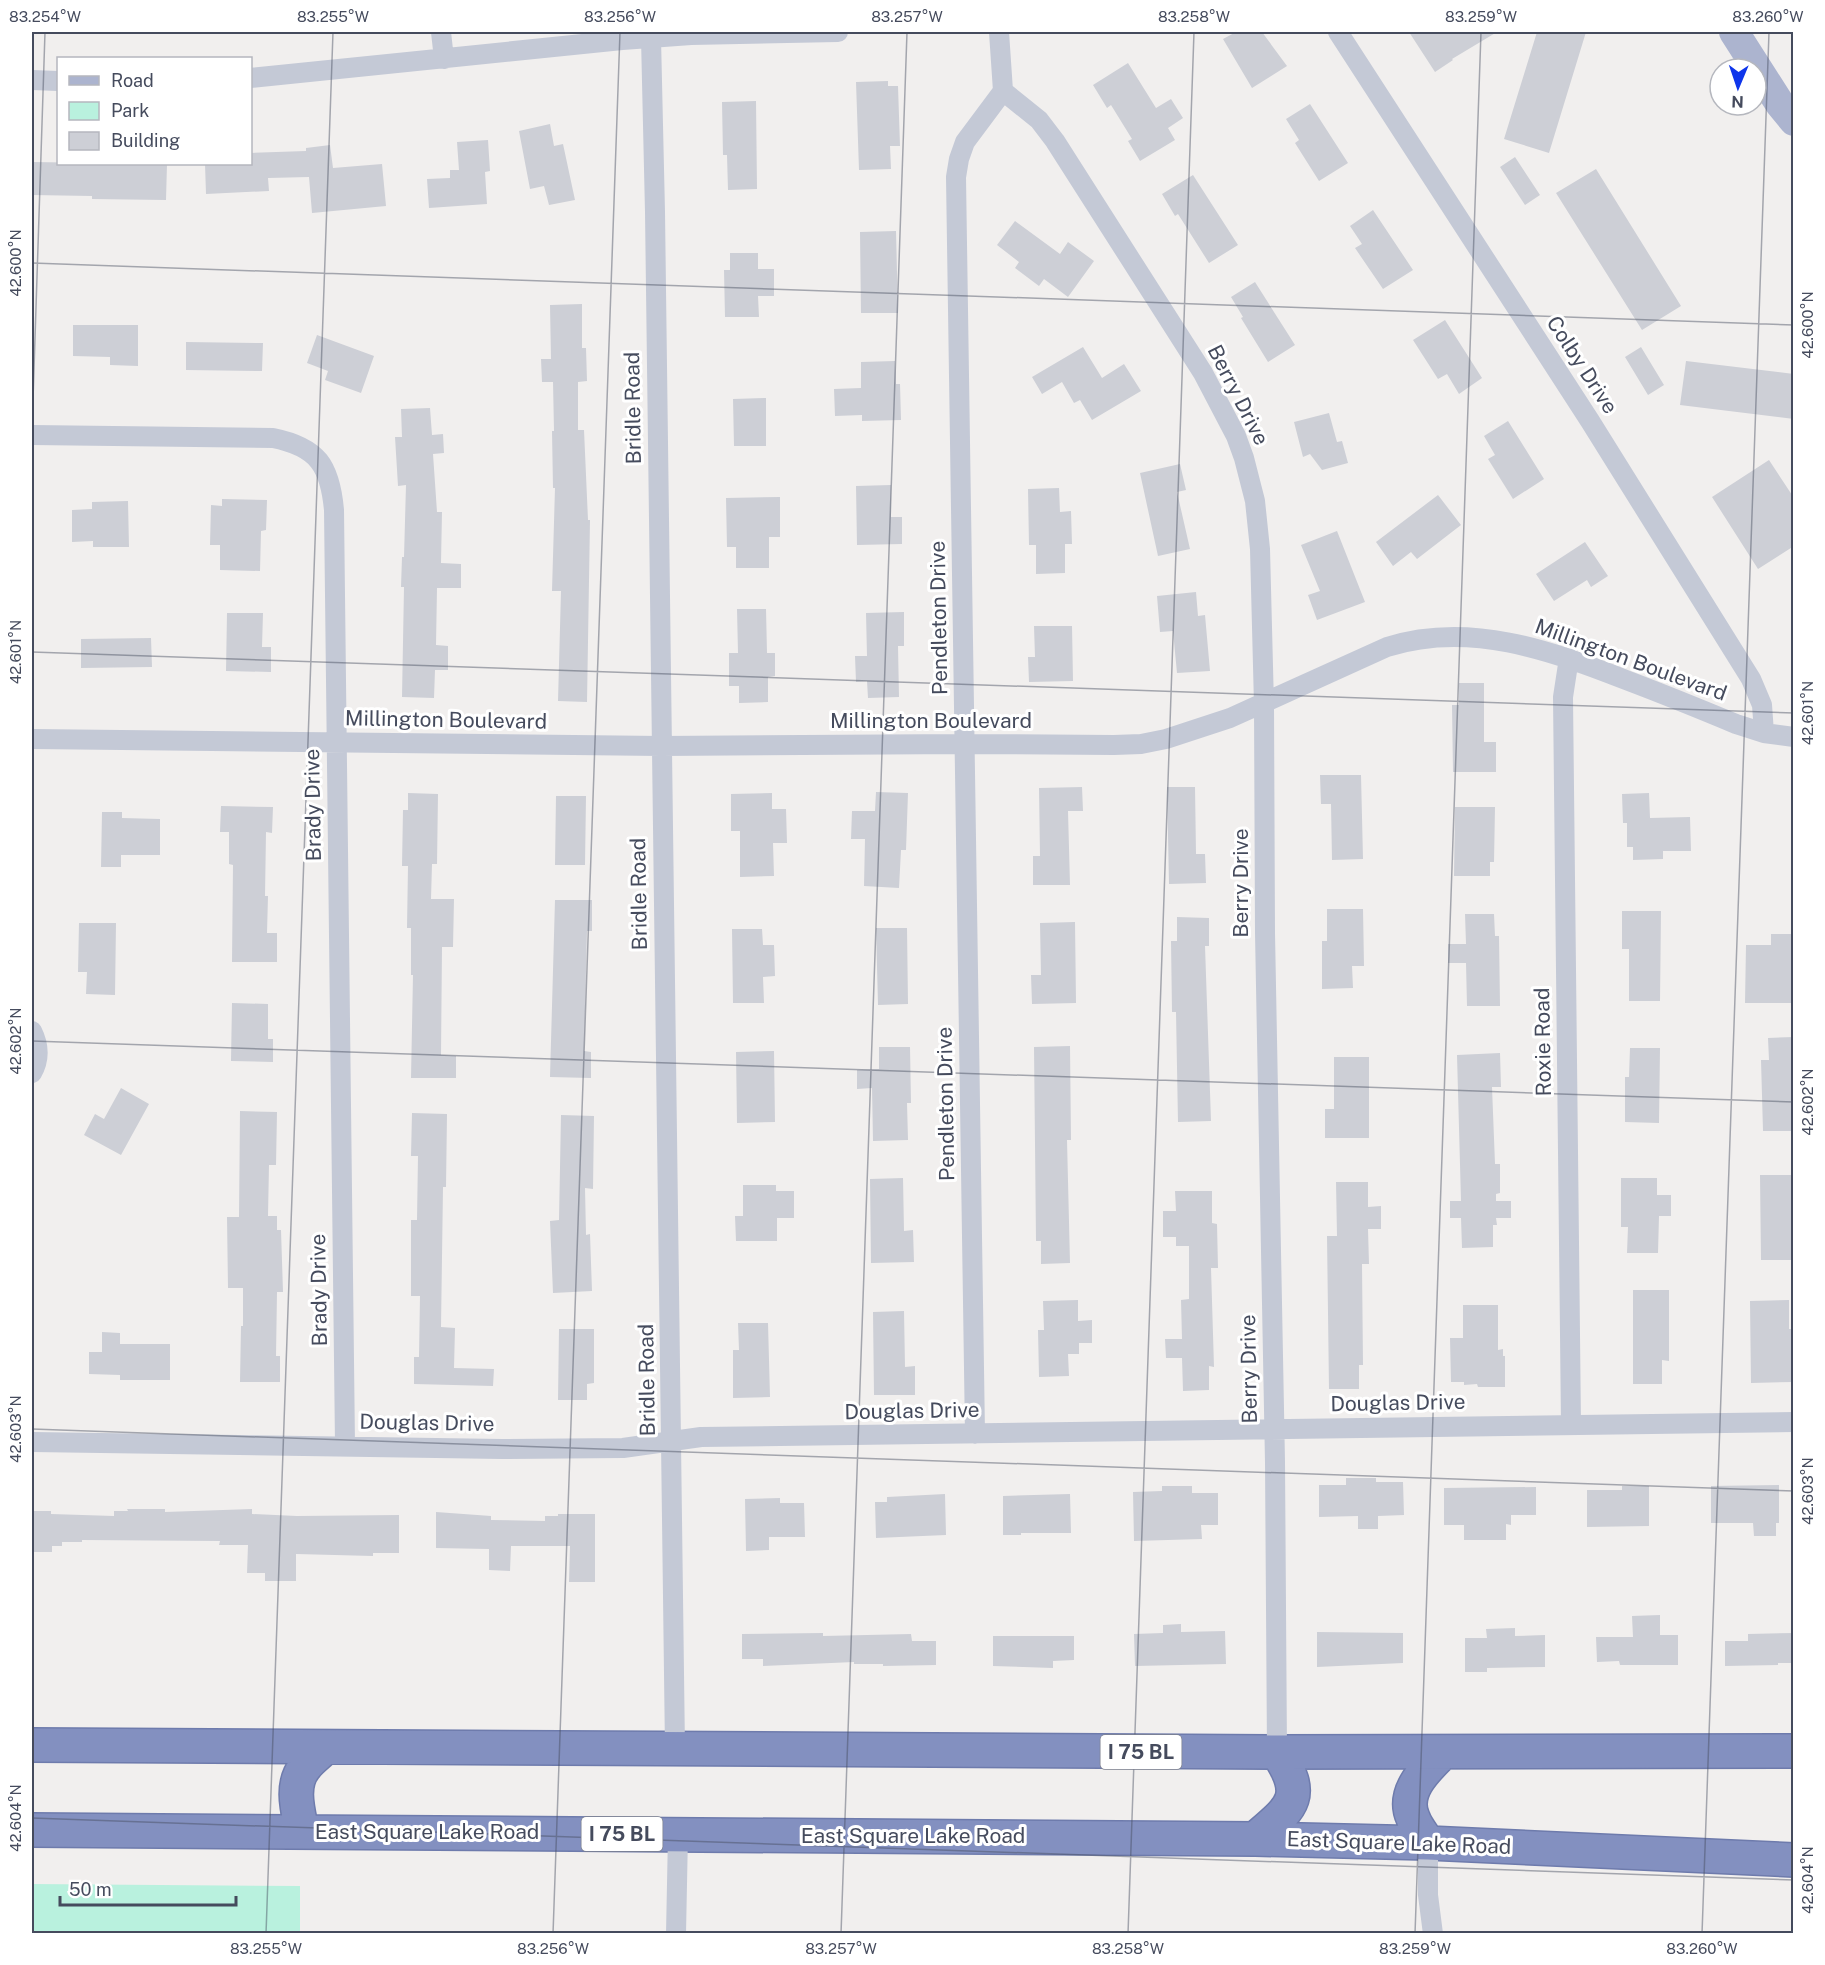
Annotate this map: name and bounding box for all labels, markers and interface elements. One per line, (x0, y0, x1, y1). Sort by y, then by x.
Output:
text: 83.254°W (9, 8, 81, 25)
text: 83.255°W (297, 8, 369, 25)
text: 83.256°W (584, 8, 656, 25)
text: 83.257°W (871, 8, 943, 25)
text: 83.258°W (1158, 8, 1230, 25)
text: 83.259°W (1445, 8, 1517, 25)
text: 83.260°W (1732, 8, 1804, 25)
legend (57, 57, 252, 165)
north arrow (1708, 57, 1768, 117)
text: Road (111, 70, 154, 91)
text: N (1731, 92, 1744, 111)
text: Park (111, 100, 149, 121)
text: Building (111, 130, 180, 151)
text: 42.600°N (7, 229, 24, 297)
text: 42.600°N (1799, 291, 1816, 359)
street label: Colby Drive (1542, 311, 1623, 418)
street label: Berry Drive (1203, 340, 1274, 449)
street label: Bridle Road (619, 352, 646, 465)
street label: Pendleton Drive (925, 541, 952, 695)
street label: Millington Boulevard (1532, 613, 1730, 706)
text: 42.601°N (7, 620, 24, 684)
text: 42.601°N (1799, 681, 1816, 745)
street label: Millington Boulevard (345, 705, 547, 734)
street label: Millington Boulevard (830, 708, 1032, 733)
street label: Brady Drive (299, 749, 326, 862)
street label: Berry Drive (1228, 828, 1253, 938)
street label: Bridle Road (625, 838, 652, 951)
street label: Roxie Road (1529, 987, 1556, 1097)
text: 42.602°N (7, 1007, 24, 1075)
street label: Pendleton Drive (932, 1027, 959, 1181)
text: 42.602°N (1799, 1068, 1816, 1136)
street label: Brady Drive (305, 1234, 332, 1347)
street label: Berry Drive (1235, 1314, 1262, 1424)
street label: Bridle Road (633, 1324, 660, 1437)
street label: Douglas Drive (1330, 1389, 1466, 1416)
text: 42.603°N (7, 1395, 24, 1463)
street label: Douglas Drive (844, 1397, 980, 1424)
street label: Douglas Drive (359, 1409, 495, 1436)
text: 42.603°N (1799, 1457, 1816, 1525)
road number: I 75 BL (1100, 1735, 1182, 1769)
text: 42.604°N (7, 1784, 24, 1852)
road number: I 75 BL (582, 1817, 662, 1851)
street label: East Square Lake Road (315, 1819, 539, 1844)
street label: East Square Lake Road (801, 1823, 1025, 1848)
street label: East Square Lake Road (1286, 1826, 1512, 1859)
text: 42.604°N (1799, 1846, 1816, 1914)
scale bar (60, 1869, 236, 1907)
text: 50 m (69, 1879, 112, 1900)
text: 83.255°W (230, 1940, 302, 1957)
text: 83.256°W (517, 1940, 589, 1957)
text: 83.257°W (805, 1940, 877, 1957)
text: 83.258°W (1092, 1940, 1164, 1957)
text: 83.259°W (1379, 1940, 1451, 1957)
text: 83.260°W (1666, 1940, 1738, 1957)

